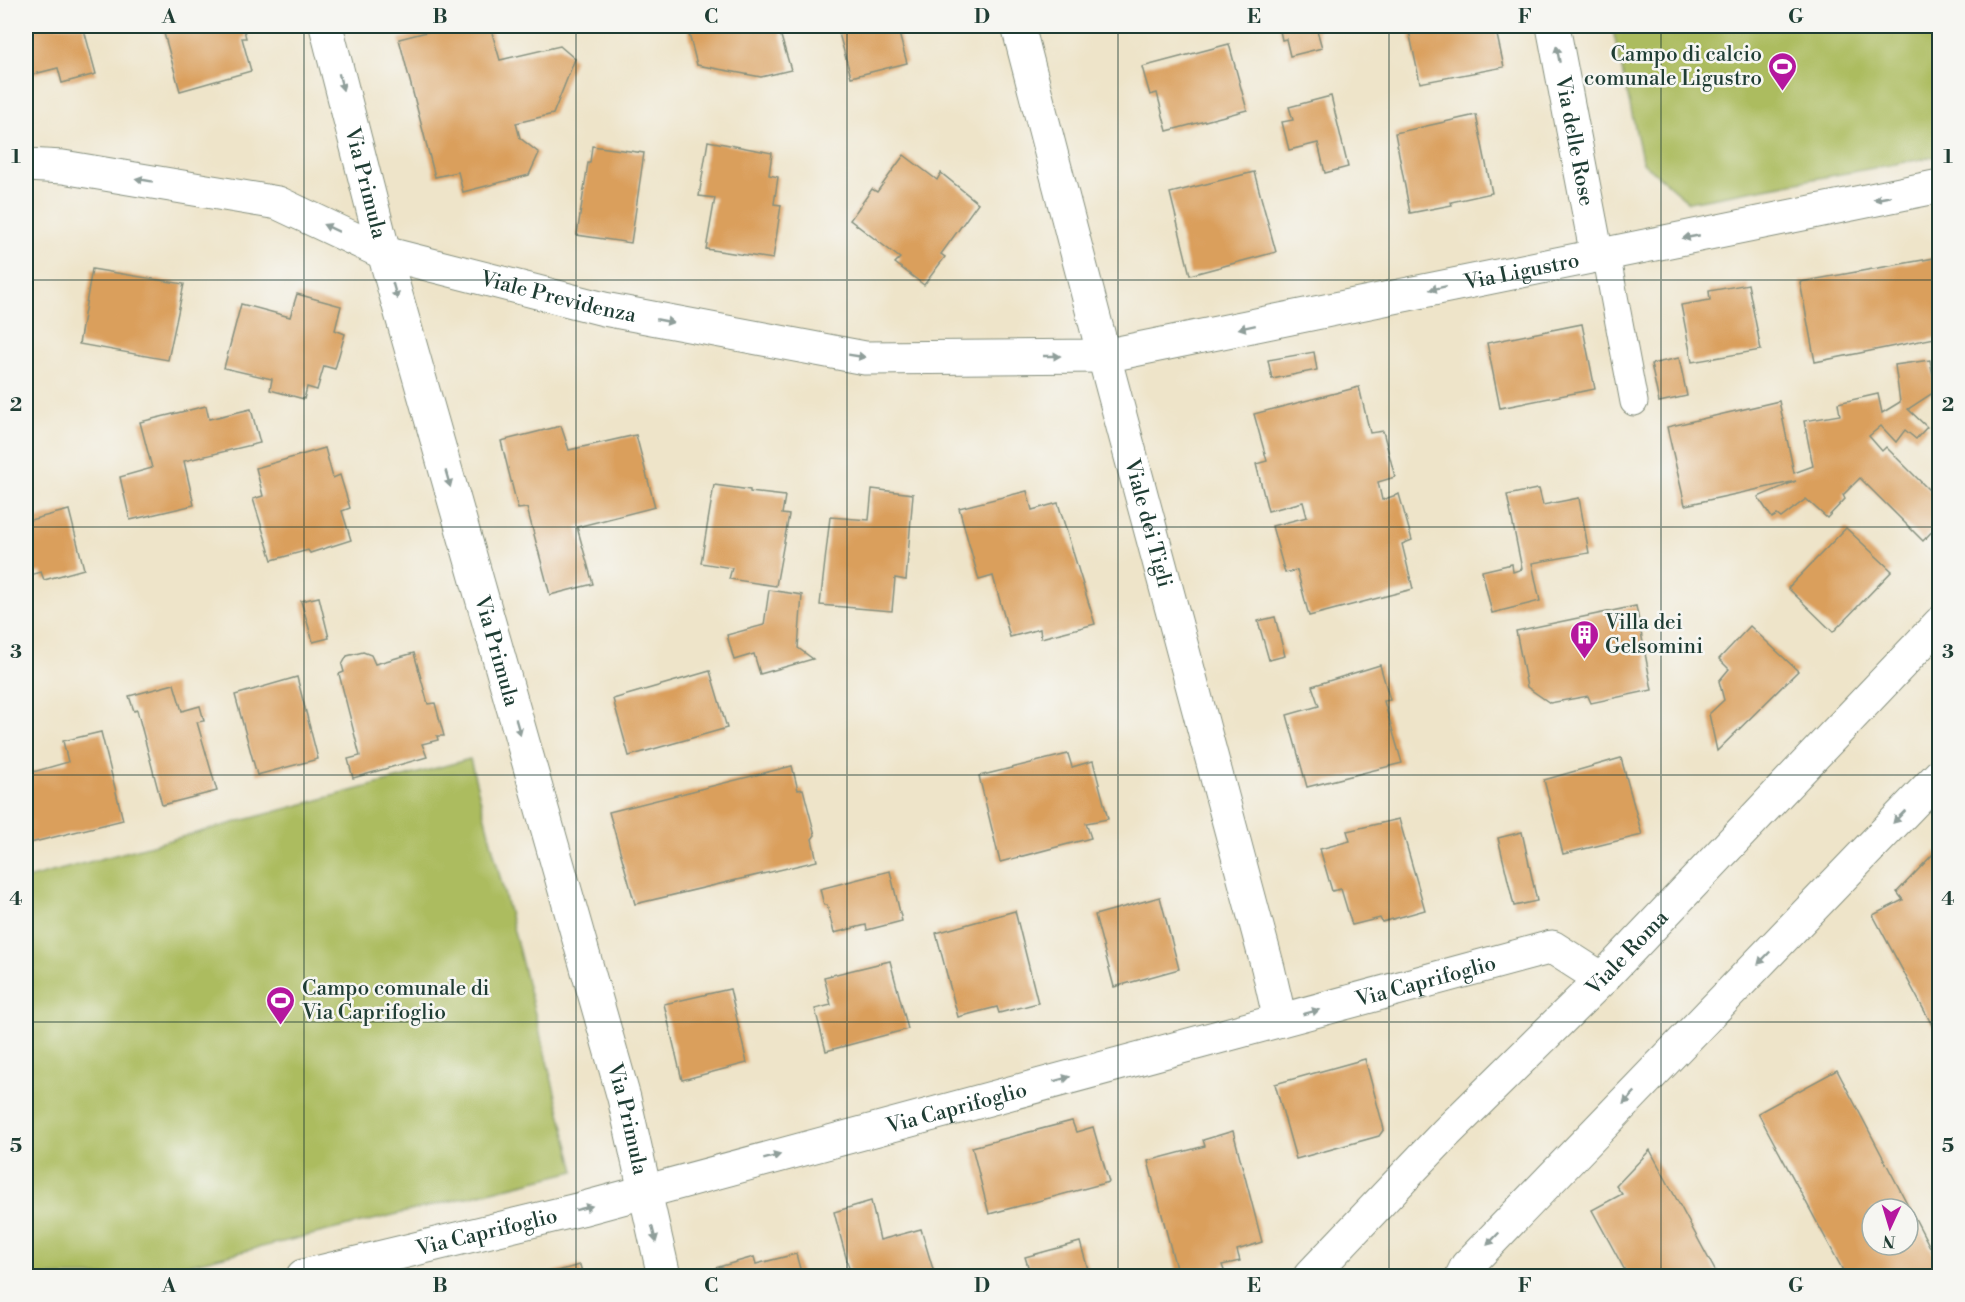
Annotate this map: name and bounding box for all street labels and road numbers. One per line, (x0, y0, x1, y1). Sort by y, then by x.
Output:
street label: Via delle Rose (1549, 73, 1599, 208)
street label: Via Primula (338, 124, 392, 242)
street label: Via Ligustro (1461, 248, 1582, 297)
street label: Viale Previdenza (476, 266, 639, 329)
street label: Viale dei Tigli (1118, 455, 1177, 591)
street label: Via Primula (468, 592, 524, 710)
street label: Viale Roma (1580, 905, 1675, 1002)
street label: Via Caprifoglio (1352, 951, 1499, 1014)
street label: Via Primula (601, 1060, 653, 1178)
street label: Via Caprifoglio (883, 1077, 1030, 1140)
street label: Via Caprifoglio (413, 1203, 560, 1262)

